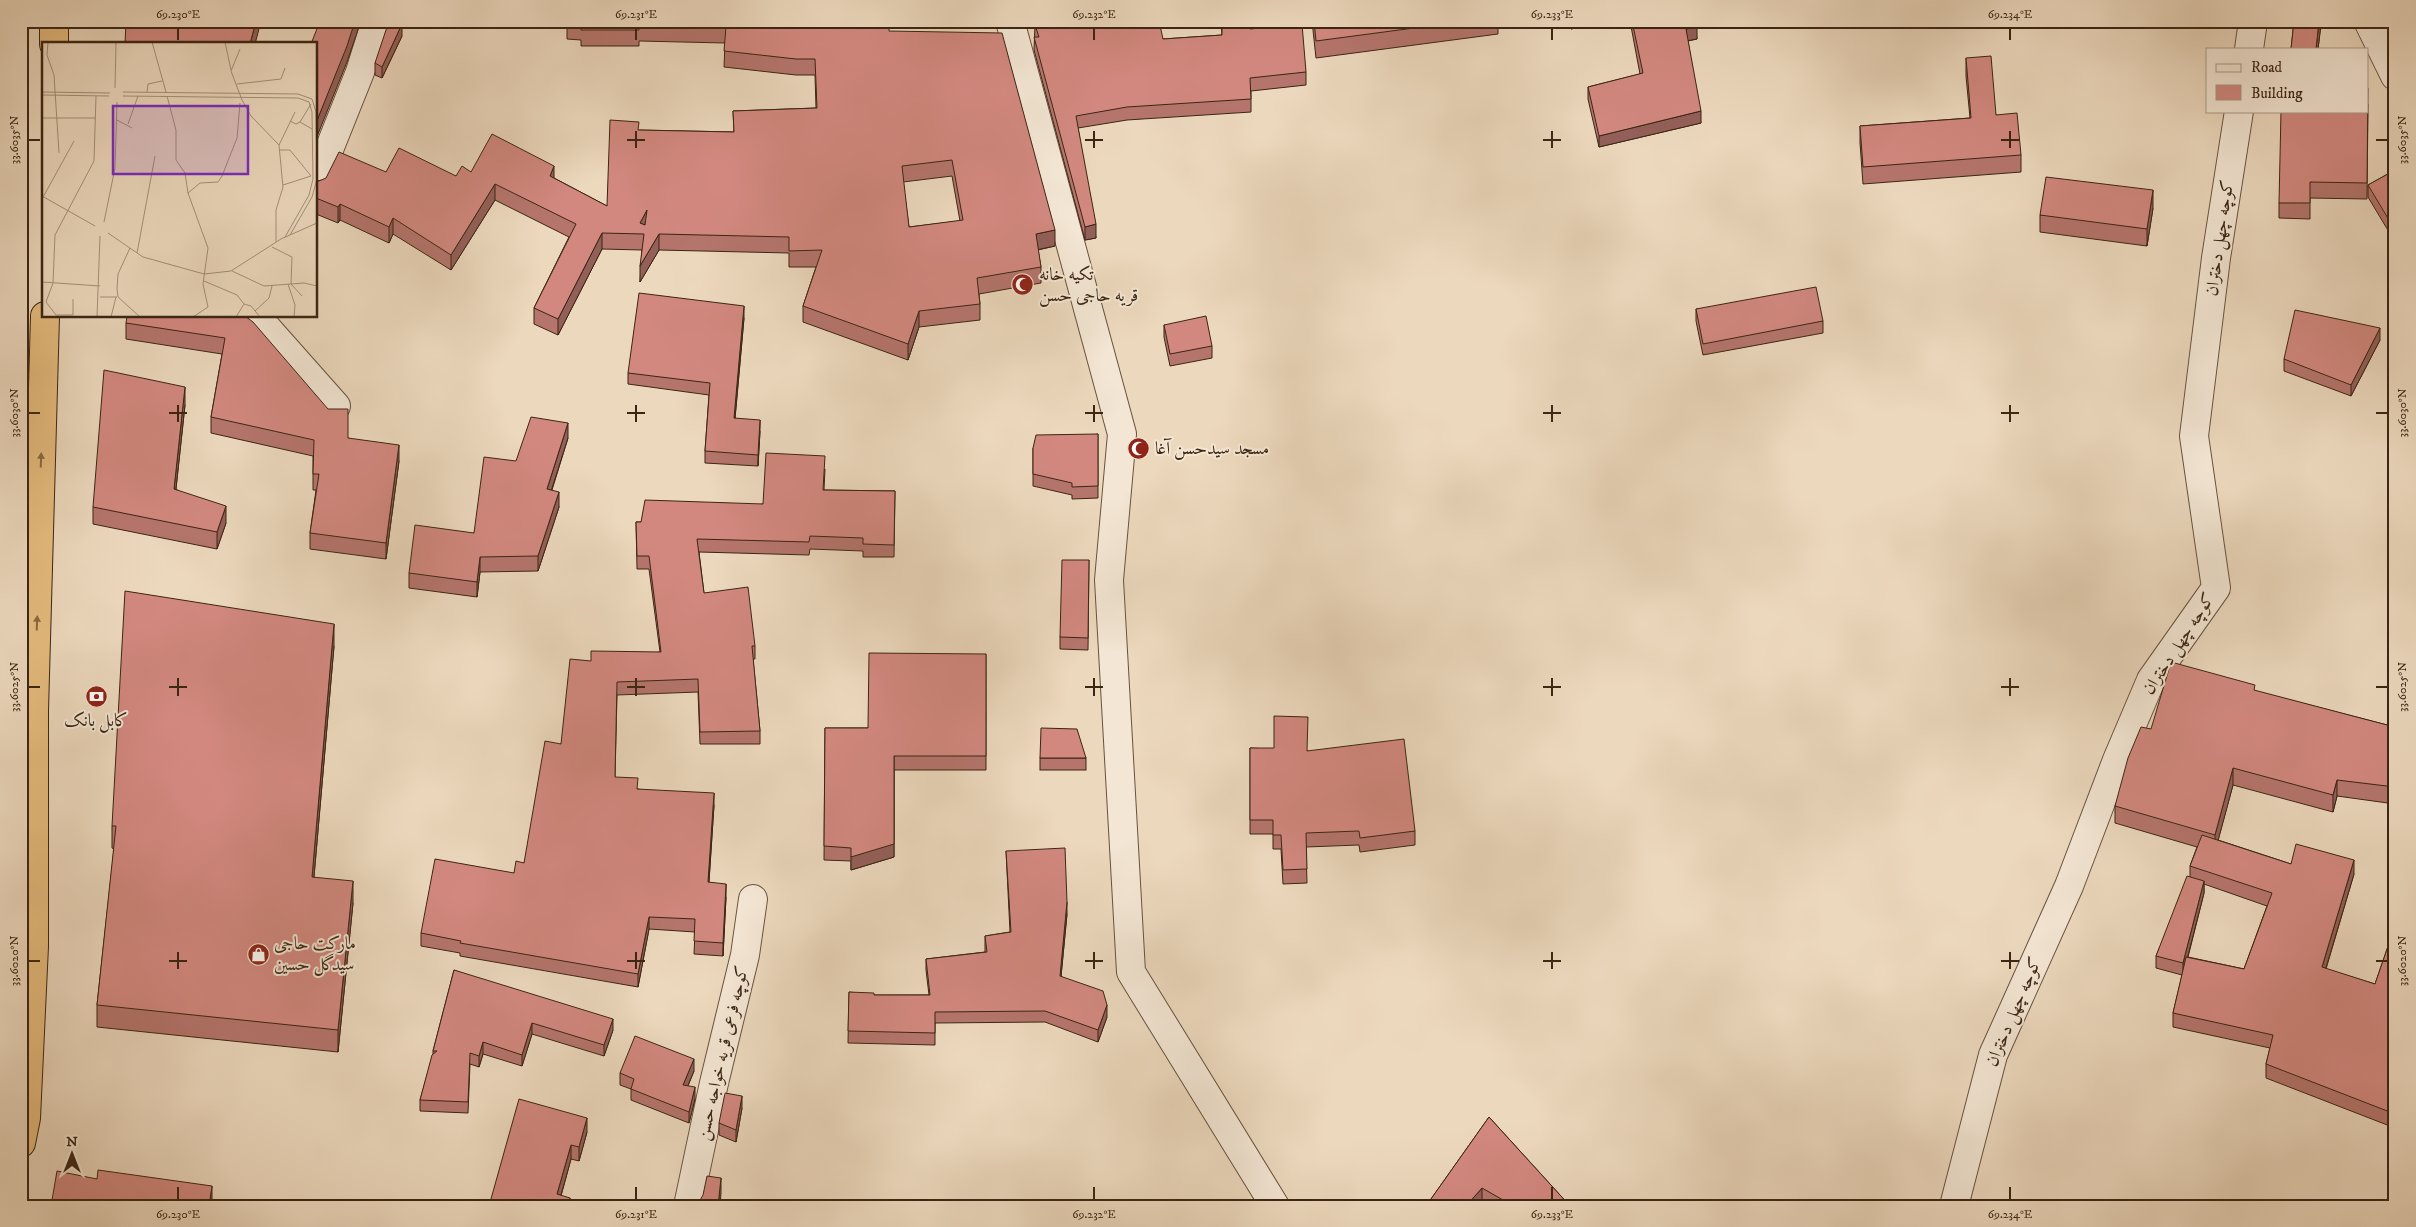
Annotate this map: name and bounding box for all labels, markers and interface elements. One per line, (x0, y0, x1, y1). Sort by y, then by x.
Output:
text: 69.230°E (156, 7, 201, 22)
text: 69.231°E (615, 7, 658, 22)
text: 69.232°E (1072, 7, 1116, 22)
text: 69.233°E (1531, 7, 1574, 22)
text: 69.234°E (1988, 7, 2033, 22)
inset map (42, 42, 318, 318)
legend (2206, 48, 2368, 112)
text: Road (2251, 58, 2283, 77)
text: Building (2251, 84, 2303, 103)
text: 33.6035°N (7, 116, 22, 164)
text: 33.6035°N (2395, 116, 2410, 164)
street label: کوچه چهل دختران (2201, 179, 2240, 298)
place label: تکیه خانه قریه حاجی حسن (1039, 264, 1138, 307)
mosque icon: تکیه خانه قریه حاجی حسن (1011, 273, 1035, 297)
text: 33.6030°N (7, 388, 22, 438)
text: 33.6030°N (2395, 388, 2410, 438)
mosque icon: مسجد سیدحسن آغا (1127, 437, 1151, 461)
place label: مسجد سیدحسن آغا (1155, 438, 1269, 460)
one-way arrow (37, 452, 45, 468)
street label: کوچه چهل دختران (2138, 589, 2221, 700)
one-way arrow (33, 615, 41, 631)
text: 33.6025°N (7, 662, 22, 712)
text: 33.6025°N (2395, 662, 2410, 712)
bank icon: کابل بانک (84, 684, 108, 708)
place label: کابل بانک (64, 710, 128, 733)
place label: مارکت حاجی سیدگل حسین (274, 933, 356, 976)
text: 33.6020°N (7, 936, 22, 986)
text: 33.6020°N (2395, 936, 2410, 986)
shop icon: مارکت حاجی سیدگل حسین (246, 942, 270, 966)
street label: کوچه چهل دختران (1981, 954, 2048, 1071)
street label: کوچه فرعی قریه خواجه حسن (692, 963, 755, 1143)
north arrow (48, 1130, 98, 1180)
text: N (66, 1133, 78, 1151)
text: 69.230°E (156, 1207, 201, 1222)
text: 69.231°E (615, 1207, 658, 1222)
text: 69.232°E (1072, 1207, 1116, 1222)
text: 69.233°E (1531, 1207, 1574, 1222)
text: 69.234°E (1988, 1207, 2033, 1222)

